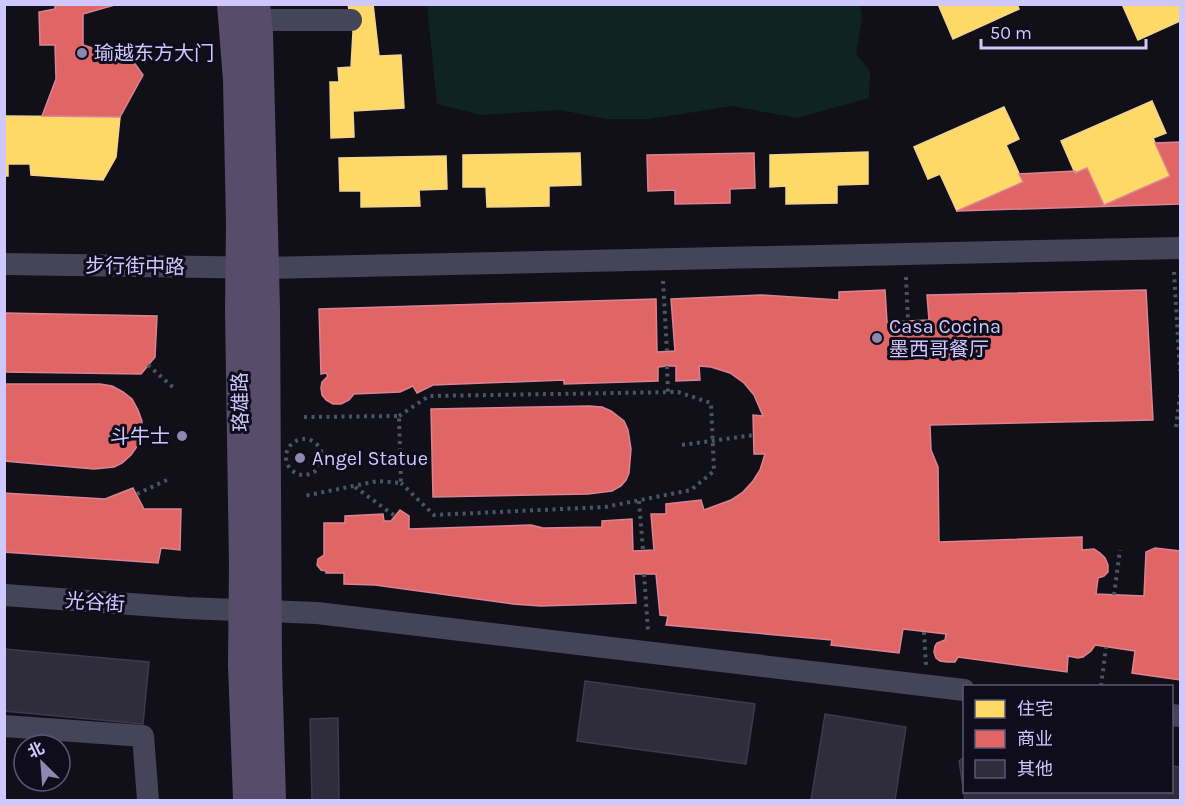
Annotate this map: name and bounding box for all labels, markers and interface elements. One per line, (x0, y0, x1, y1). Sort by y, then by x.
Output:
scale bar (981, 12, 1146, 50)
text: 50 m (990, 22, 1032, 44)
place label: 瑜越东方大门 (94, 42, 214, 65)
marker: 瑜越东方大门 (75, 46, 89, 60)
street label: 步行街中路 (85, 254, 185, 279)
place label: Casa Cocina 墨西哥餐厅 (889, 315, 1001, 361)
marker: Casa Cocina 墨西哥餐厅 (870, 331, 884, 345)
street label: 珞雄路 (228, 372, 253, 432)
place label: 斗牛士 (110, 425, 170, 448)
marker: 斗牛士 (175, 429, 189, 443)
place label: Angel Statue (312, 447, 428, 470)
marker: Angel Statue (293, 451, 307, 465)
street label: 光谷街 (64, 589, 126, 616)
legend (963, 685, 1173, 793)
text: 住宅 (1017, 698, 1053, 720)
text: 商业 (1017, 728, 1053, 750)
north arrow (12, 733, 72, 793)
text: 北 (25, 738, 47, 762)
text: 其他 (1017, 758, 1053, 780)

